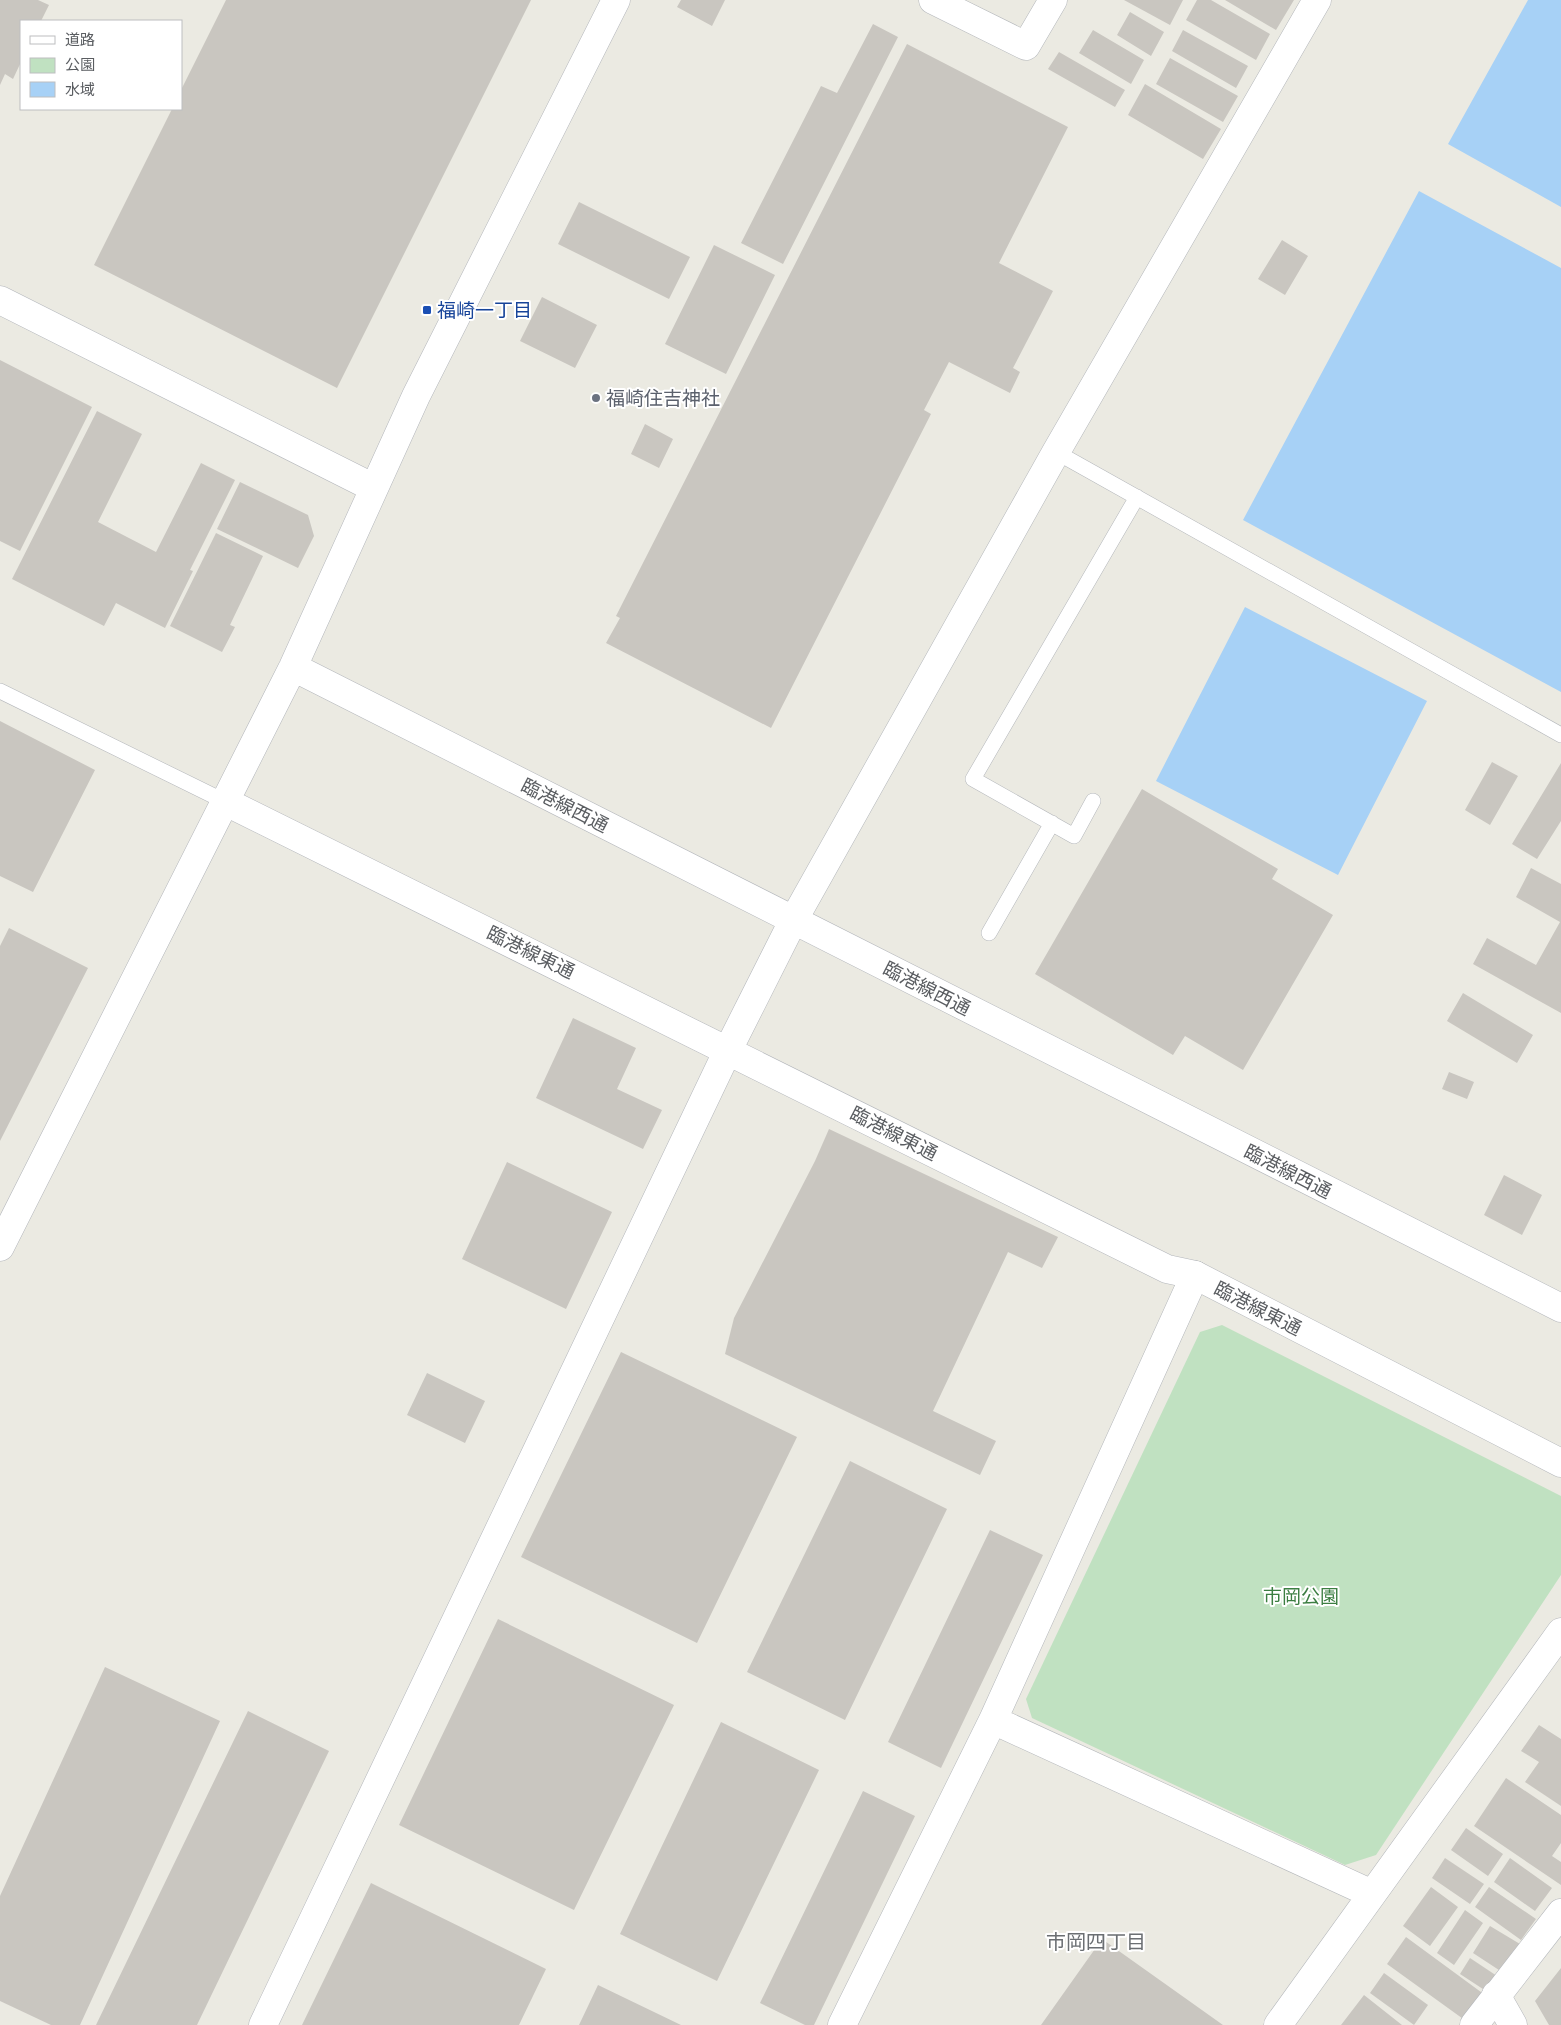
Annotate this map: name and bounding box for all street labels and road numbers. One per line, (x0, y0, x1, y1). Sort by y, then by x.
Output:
street label: 臨港線西通 (517, 774, 612, 837)
street label: 臨港線東通 (483, 921, 579, 984)
street label: 臨港線西通 (879, 957, 974, 1020)
street label: 臨港線東通 (846, 1102, 941, 1165)
street label: 臨港線西通 (1240, 1140, 1335, 1203)
street label: 臨港線東通 (1210, 1277, 1305, 1340)

